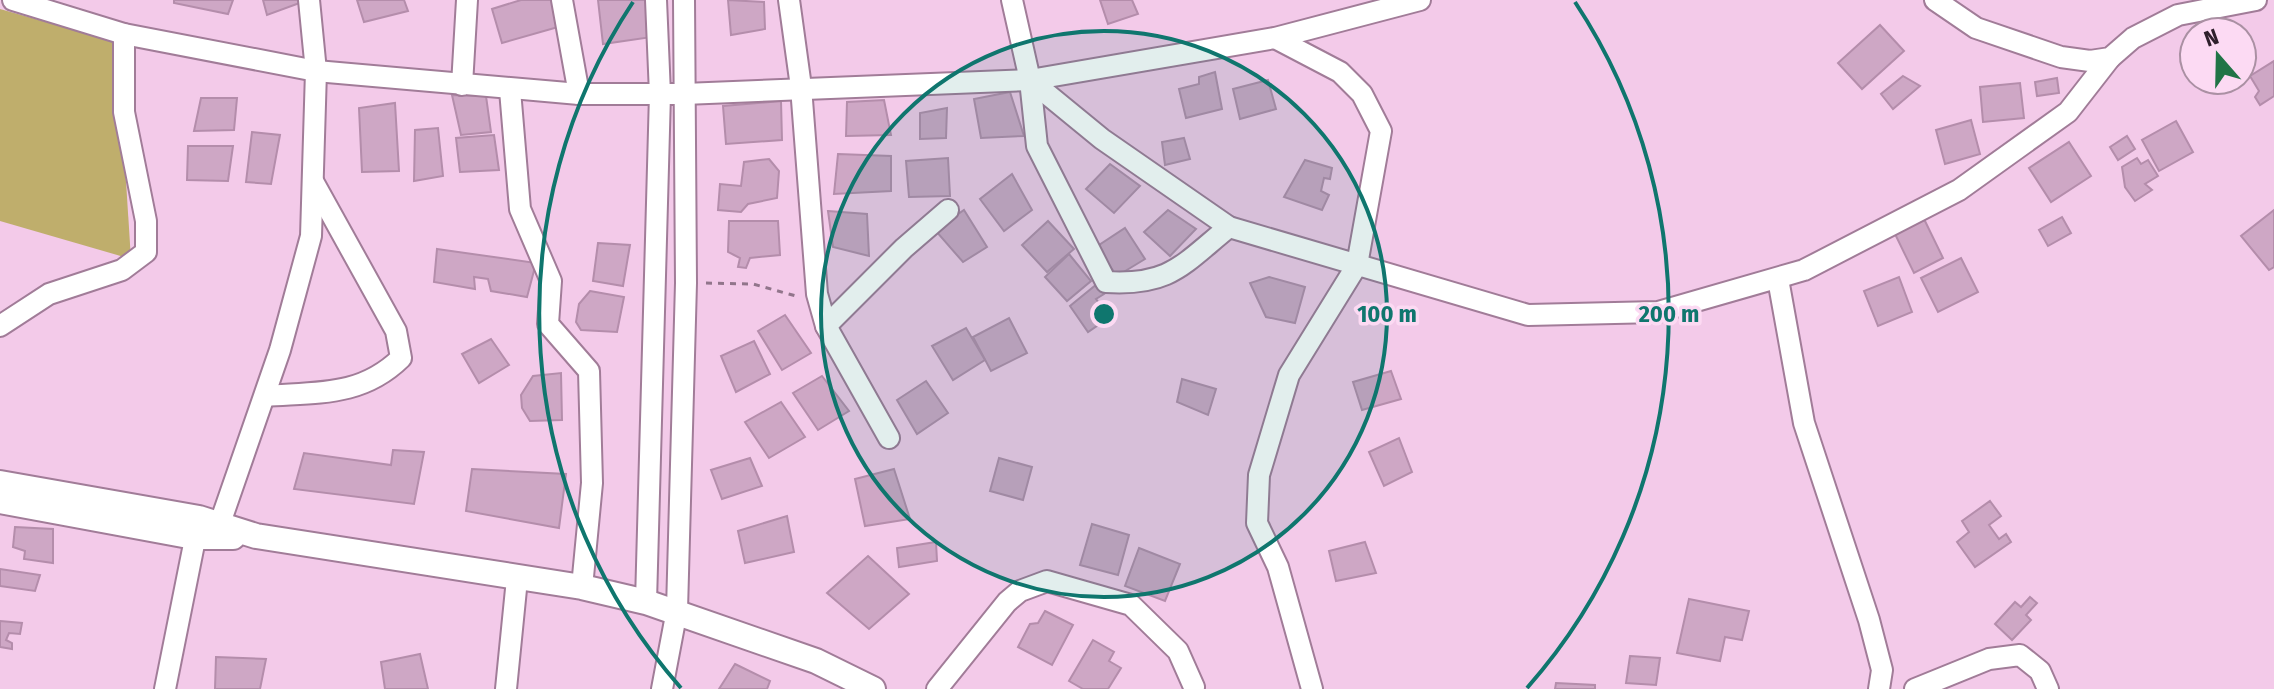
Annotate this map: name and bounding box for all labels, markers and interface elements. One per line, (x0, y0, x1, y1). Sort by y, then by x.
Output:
north arrow (2178, 16, 2258, 96)
text: N (2201, 23, 2222, 53)
centre of rings (1090, 300, 1118, 328)
text: 100 m (1357, 300, 1417, 328)
text: 200 m (1638, 300, 1699, 328)

